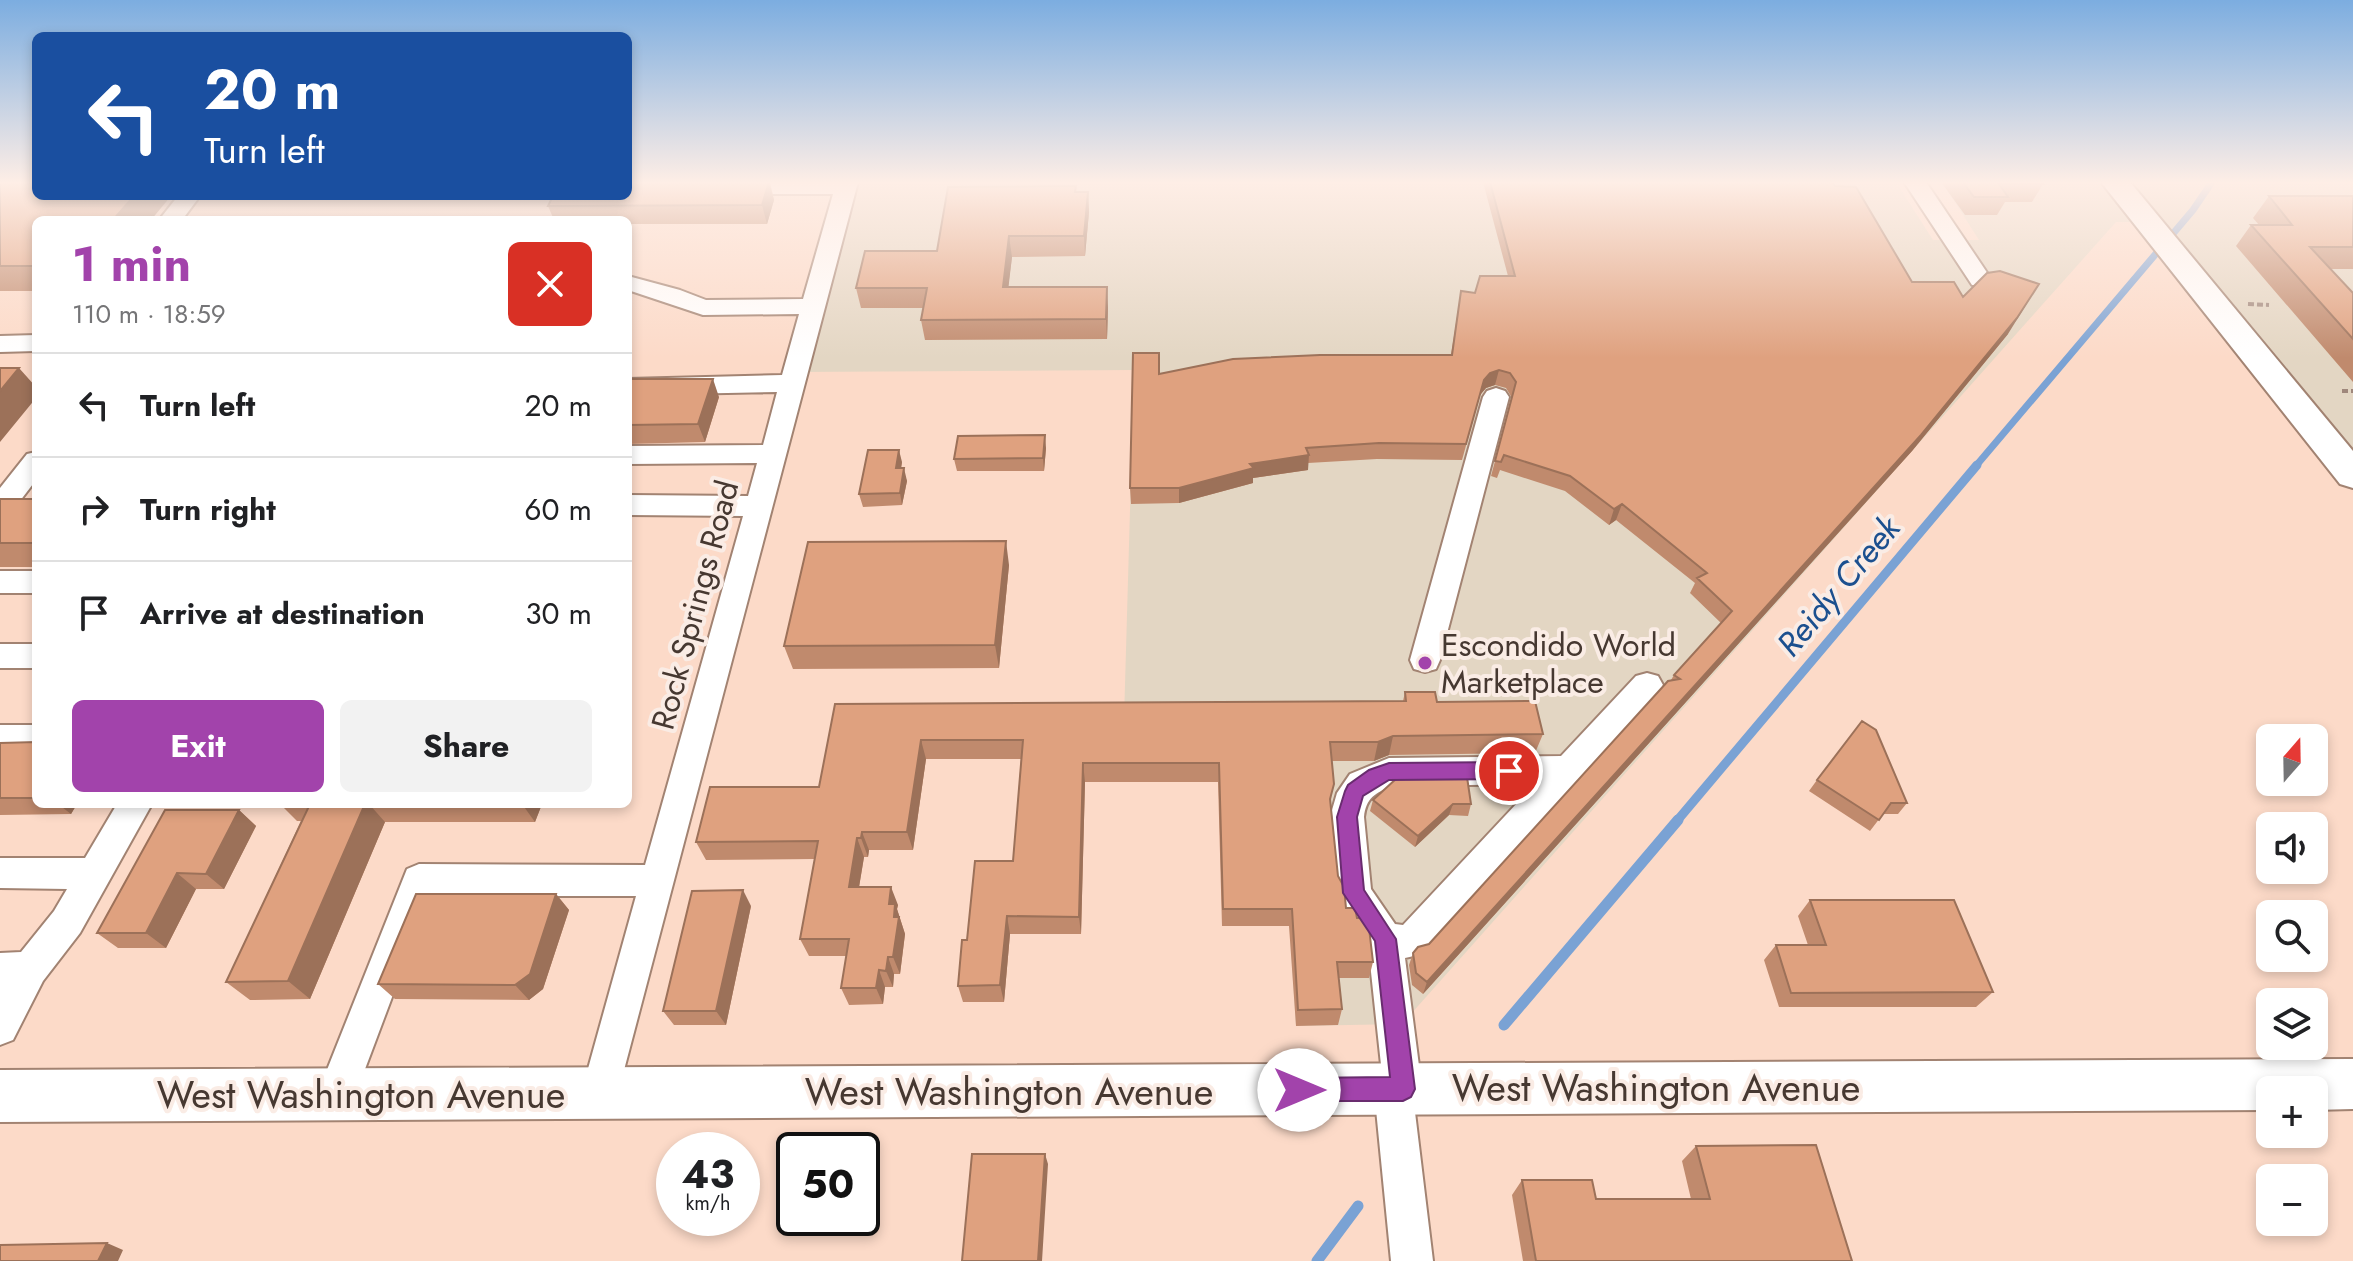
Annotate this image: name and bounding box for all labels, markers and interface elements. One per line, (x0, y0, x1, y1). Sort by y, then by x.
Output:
text: 20 m (204, 49, 341, 130)
icon: left (72, 64, 176, 168)
text: Turn left (204, 124, 325, 176)
text: 1 min (72, 230, 191, 299)
button: close (508, 242, 592, 326)
text: 110 m · 18:59 (72, 295, 226, 333)
icon: left (72, 383, 116, 427)
text: Turn left (140, 384, 255, 427)
text: 20 m (525, 384, 592, 427)
street label: Rock Springs Road (640, 475, 750, 735)
icon: right (72, 487, 116, 531)
text: Turn right (140, 488, 276, 531)
text: 60 m (524, 488, 592, 531)
water label: Reidy Creek (1765, 505, 1913, 667)
icon: arrive (72, 591, 116, 635)
text: Arrive at destination (140, 592, 425, 635)
text: 30 m (525, 592, 592, 635)
place label: Escondido World Marketplace (1441, 622, 1676, 705)
marker: Escondido World Marketplace (1416, 654, 1434, 672)
button: Exit (72, 700, 324, 792)
button: Share (340, 700, 592, 792)
north arrow (2256, 724, 2328, 796)
map controls (2256, 724, 2328, 1236)
pin (1475, 737, 1543, 805)
icon: arrive (1487, 749, 1531, 793)
button: sound (2256, 812, 2328, 884)
button: search (2256, 900, 2328, 972)
button: layers (2256, 988, 2328, 1060)
position arrow (1257, 1048, 1341, 1132)
street label: West Washington Avenue (1452, 1060, 1860, 1115)
street label: West Washington Avenue (805, 1064, 1213, 1119)
street label: West Washington Avenue (157, 1067, 565, 1122)
button: + (2256, 1076, 2328, 1148)
speed limit sign: 50 (776, 1132, 880, 1236)
text: 43 (682, 1145, 734, 1203)
button: − (2256, 1164, 2328, 1236)
text: km/h (685, 1189, 731, 1218)

